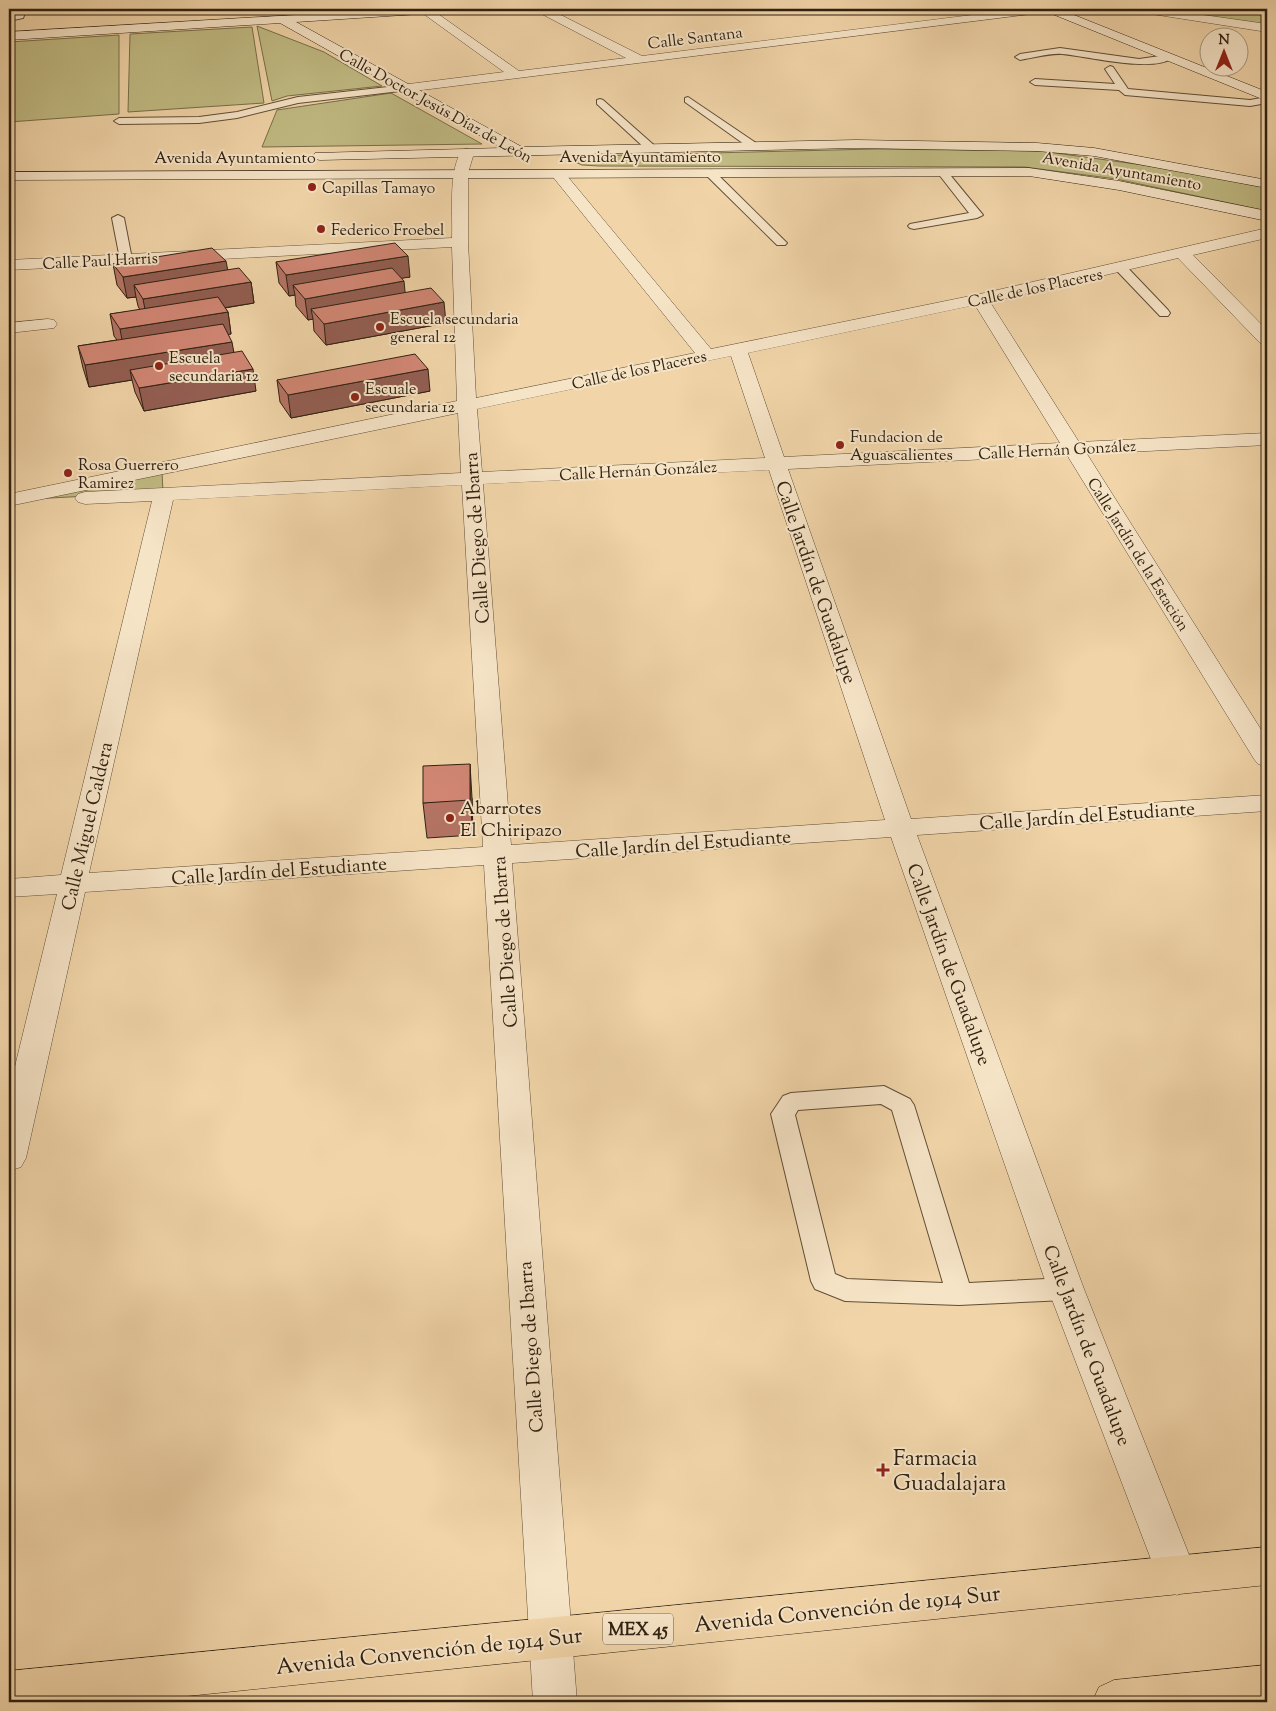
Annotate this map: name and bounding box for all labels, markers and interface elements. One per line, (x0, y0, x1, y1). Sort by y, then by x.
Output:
street label: Calle Santana (646, 22, 745, 57)
north arrow (1198, 28, 1248, 78)
text: N (1218, 31, 1230, 51)
street label: Calle Doctor Jesús Díaz de León (334, 44, 536, 170)
street label: Avenida Ayuntamiento (559, 147, 721, 170)
street label: Avenida Ayuntamiento (1040, 147, 1203, 198)
street label: Avenida Ayuntamiento (154, 148, 316, 171)
place label: Capillas Tamayo (322, 178, 436, 201)
marker: Capillas Tamayo (306, 181, 318, 193)
place label: Federico Froebel (331, 220, 445, 243)
marker: Federico Froebel (315, 223, 327, 235)
street label: Calle Paul Harris (42, 248, 158, 277)
street label: Calle de los Placeres (966, 264, 1105, 315)
place label: Escuela secundaria general 12 (390, 309, 519, 350)
marker: Escuela secundaria general 12 (374, 321, 386, 333)
street label: Calle de los Placeres (570, 346, 709, 397)
place label: Escuela secundaria 12 (169, 348, 259, 389)
marker: Escuela secundaria 12 (153, 360, 165, 372)
place label: Escuale secundaria 12 (365, 379, 455, 420)
marker: Escuale secundaria 12 (349, 391, 361, 403)
place label: Fundacion de Aguascalientes (850, 427, 953, 468)
street label: Calle Hernán González (978, 436, 1137, 467)
marker: Fundacion de Aguascalientes (834, 439, 846, 451)
street label: Calle Diego de Ibarra (459, 451, 498, 624)
place label: Rosa Guerrero Ramirez (78, 455, 179, 496)
street label: Calle Hernán González (559, 457, 718, 488)
marker: Rosa Guerrero Ramirez (62, 467, 74, 479)
street label: Calle Jardín de la Estación (1080, 474, 1194, 637)
street label: Calle Jardín de Guadalupe (767, 478, 862, 688)
street label: Calle Miguel Caldera (56, 739, 121, 914)
place label: Abarrotes El Chiripazo (460, 796, 562, 845)
street label: Calle Jardín del Estudiante (979, 796, 1196, 838)
marker: Abarrotes El Chiripazo (444, 812, 456, 824)
street label: Calle Jardín del Estudiante (575, 824, 792, 866)
street label: Calle Jardín del Estudiante (171, 851, 388, 893)
street label: Calle Diego de Ibarra (487, 855, 526, 1028)
street label: Calle Jardín de Guadalupe (899, 860, 997, 1070)
street label: Calle Jardín de Guadalupe (1035, 1242, 1136, 1450)
street label: Calle Diego de Ibarra (513, 1260, 552, 1433)
place label: Farmacia Guadalajara (893, 1444, 1006, 1501)
marker: Farmacia Guadalajara (877, 1464, 889, 1476)
street label: Avenida Convención de 1914 Sur (693, 1579, 1002, 1643)
road number: MEX 45 (603, 1614, 673, 1645)
street label: Avenida Convención de 1914 Sur (275, 1621, 584, 1685)

